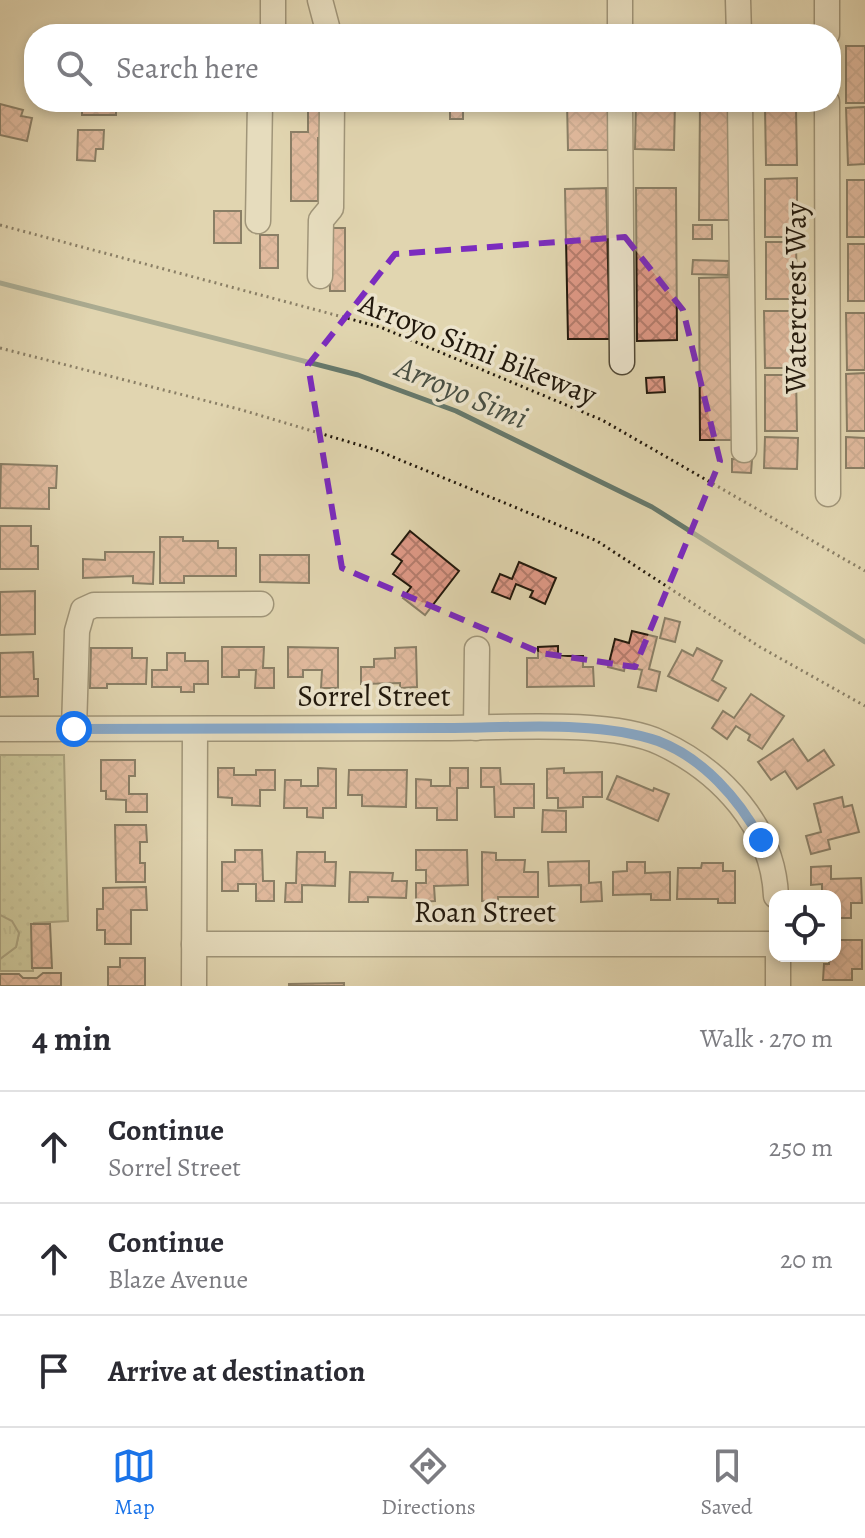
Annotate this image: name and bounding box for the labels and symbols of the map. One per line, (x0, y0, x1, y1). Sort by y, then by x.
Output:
street label: Watercrest Way (776, 202, 816, 395)
street label: Arroyo Simi Bikeway (354, 285, 602, 413)
water label: Arroyo Simi (390, 347, 534, 437)
street label: Sorrel Street (297, 676, 451, 716)
route start (56, 711, 92, 747)
route end (743, 822, 779, 858)
street label: Roan Street (414, 892, 556, 932)

